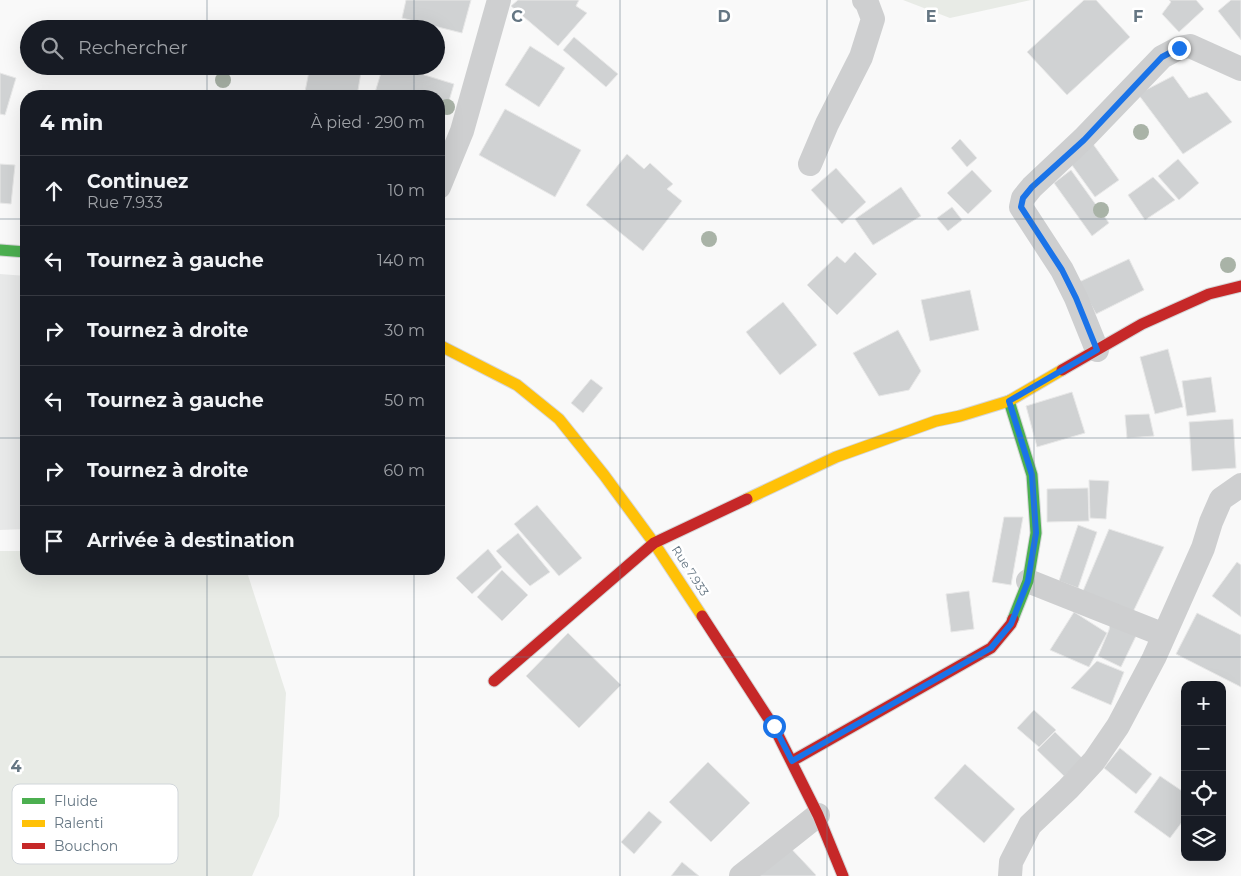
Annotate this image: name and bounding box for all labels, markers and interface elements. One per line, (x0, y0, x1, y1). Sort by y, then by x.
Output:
text: C (511, 7, 523, 26)
text: D (717, 7, 731, 26)
text: E (926, 7, 936, 26)
text: F (1133, 7, 1143, 26)
search box (20, 20, 445, 75)
icon: search (38, 34, 66, 62)
text: Rechercher (78, 36, 188, 59)
route end (1168, 37, 1191, 60)
text: 4 min (40, 110, 103, 135)
text: À pied · 290 m (311, 113, 425, 132)
text: Continuez (87, 170, 188, 193)
icon: ahead (40, 177, 68, 205)
text: 10 m (387, 181, 425, 200)
text: Rue 7.933 (87, 193, 163, 212)
icon: left (40, 247, 68, 275)
text: Tournez à gauche (87, 249, 264, 272)
text: 140 m (377, 251, 425, 270)
icon: right (40, 317, 68, 345)
text: Tournez à droite (87, 319, 248, 342)
text: 30 m (384, 321, 425, 340)
icon: left (40, 387, 68, 415)
text: Tournez à gauche (87, 389, 264, 412)
text: 50 m (384, 391, 425, 410)
icon: right (40, 457, 68, 485)
text: Tournez à droite (87, 459, 248, 482)
text: 60 m (383, 461, 425, 480)
icon: arrive (40, 527, 68, 555)
text: Arrivée à destination (87, 529, 295, 552)
street label: Rue 7.933 (669, 543, 712, 599)
map controls (1181, 681, 1226, 861)
button: + (1181, 681, 1226, 726)
route start (763, 715, 786, 738)
button: − (1181, 726, 1226, 771)
text: 4 (10, 757, 22, 776)
button: locate (1181, 771, 1226, 816)
legend (12, 784, 178, 864)
text: Fluide (54, 792, 98, 810)
text: Ralenti (54, 814, 103, 832)
button: layers (1181, 816, 1226, 861)
text: Bouchon (54, 837, 118, 855)

